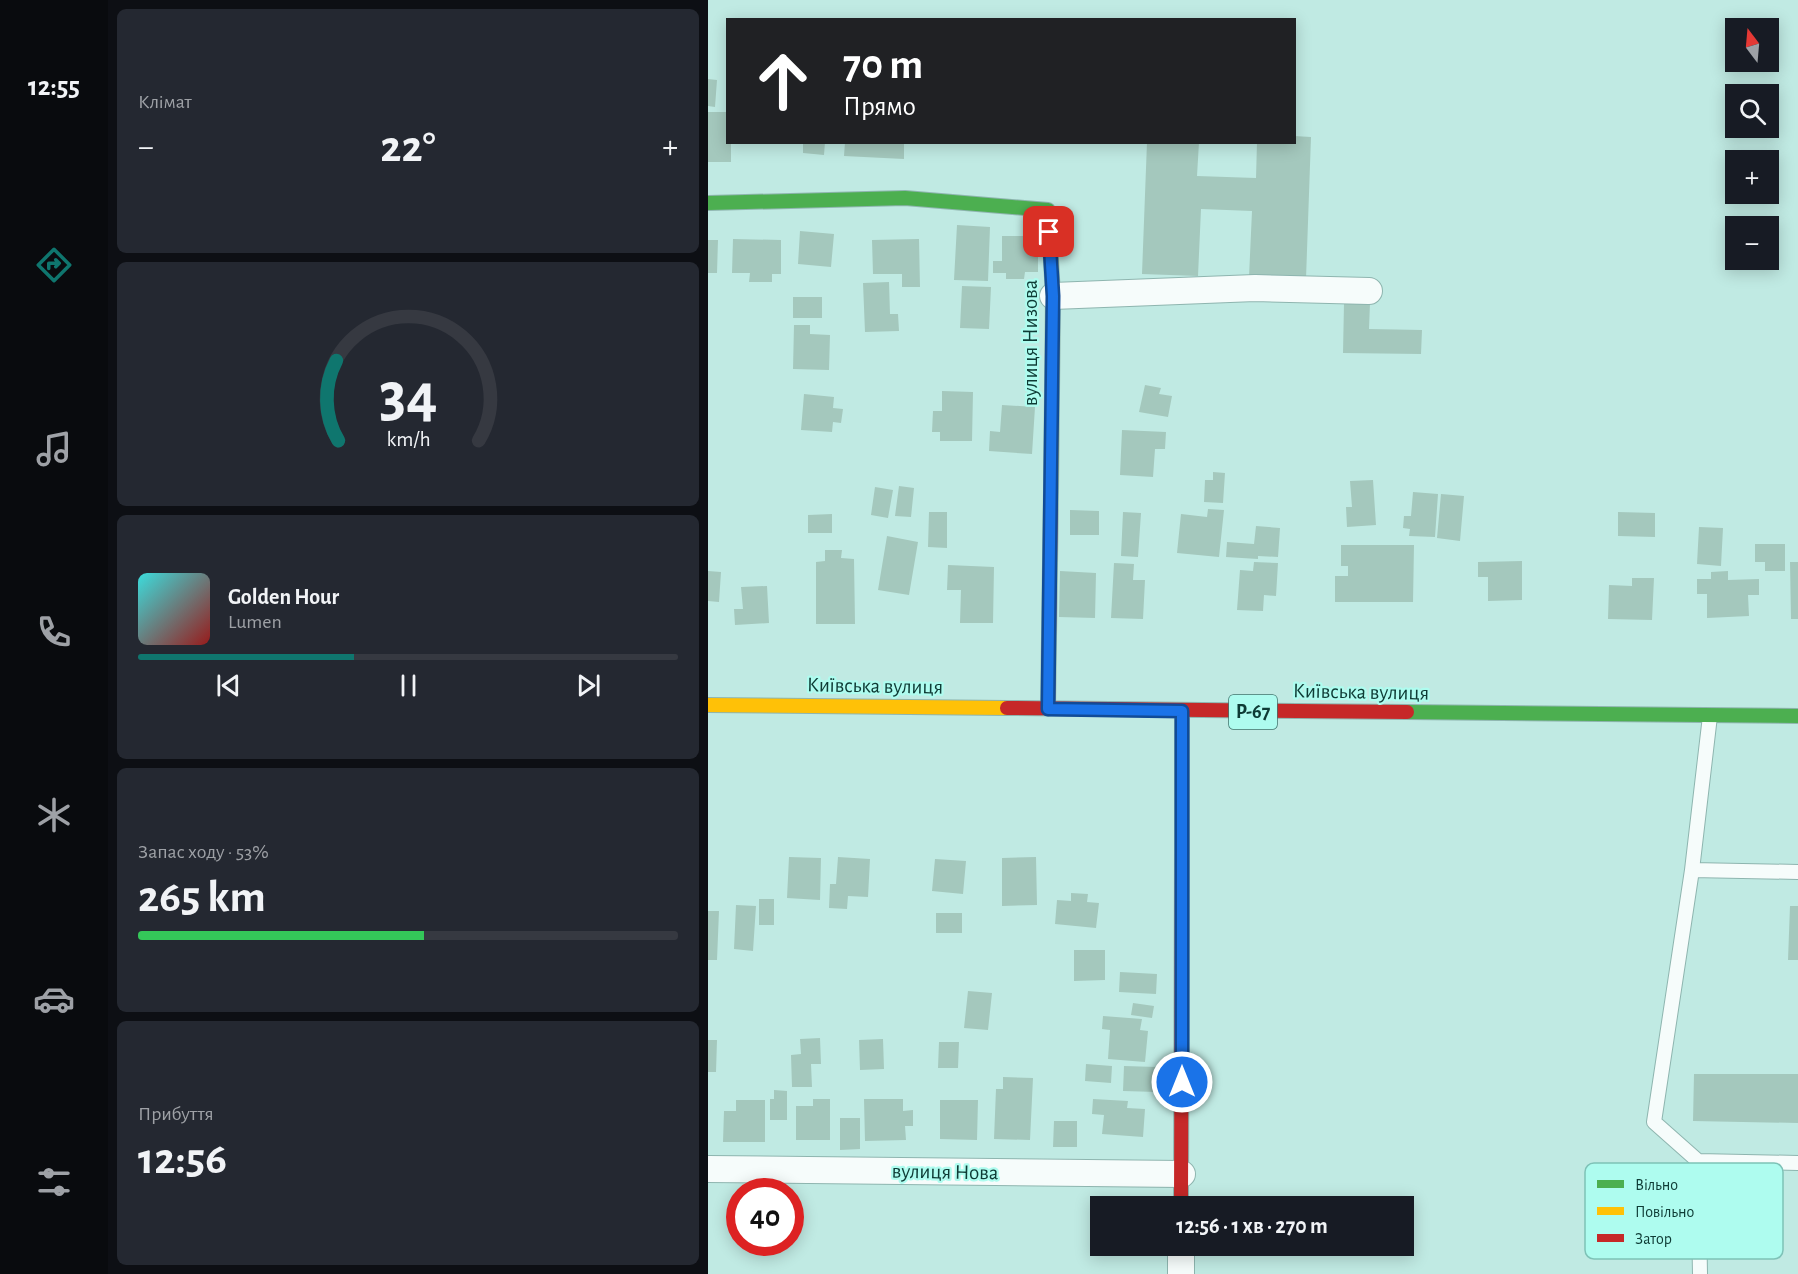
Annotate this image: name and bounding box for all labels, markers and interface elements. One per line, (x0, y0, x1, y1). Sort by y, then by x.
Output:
north arrow (1725, 18, 1779, 72)
map controls (1725, 18, 1779, 270)
icon: ahead (744, 42, 822, 120)
text: 70 m (843, 44, 923, 86)
text: 12:55 (28, 73, 80, 100)
button: search (1725, 84, 1779, 138)
text: Клімат (138, 92, 192, 112)
text: Прямо (843, 93, 916, 120)
text: 22° (380, 125, 436, 170)
text: − (138, 131, 154, 164)
text: + (662, 131, 678, 164)
button: + (1725, 150, 1779, 204)
pin (1023, 206, 1074, 257)
icon: arrive (1032, 215, 1065, 248)
button: − (1725, 216, 1779, 270)
icon: directions (33, 244, 75, 286)
street label: вулиця Низова (1020, 279, 1041, 406)
text: 34 (379, 365, 437, 427)
icon: music (33, 428, 75, 470)
text: km/h (386, 429, 430, 450)
text: Golden Hour (228, 586, 339, 608)
icon: phone (33, 611, 75, 653)
text: Lumen (228, 612, 282, 632)
icon: previous (212, 669, 245, 702)
icon: pause (392, 669, 425, 702)
icon: next (572, 669, 605, 702)
street label: Київська вулиця (807, 674, 943, 698)
street label: Київська вулиця (1293, 680, 1429, 704)
road number: Р-67 (1229, 695, 1277, 729)
icon: climate (33, 794, 75, 836)
text: Запас ходу · 53% (138, 842, 269, 862)
text: 265 km (138, 875, 266, 920)
icon: car (33, 978, 75, 1020)
position arrow (1150, 1050, 1214, 1114)
text: Прибуття (138, 1104, 214, 1124)
text: 12:56 (138, 1137, 227, 1182)
icon: filters (33, 1161, 75, 1203)
street label: вулиця Нова (891, 1161, 999, 1183)
legend (1585, 1163, 1783, 1259)
text: Вільно (1635, 1177, 1678, 1193)
speed limit sign: 40 (726, 1178, 804, 1256)
text: Повільно (1635, 1204, 1694, 1220)
text: 12:56 · 1 хв · 270 m (1176, 1215, 1328, 1237)
text: Затор (1635, 1231, 1672, 1247)

